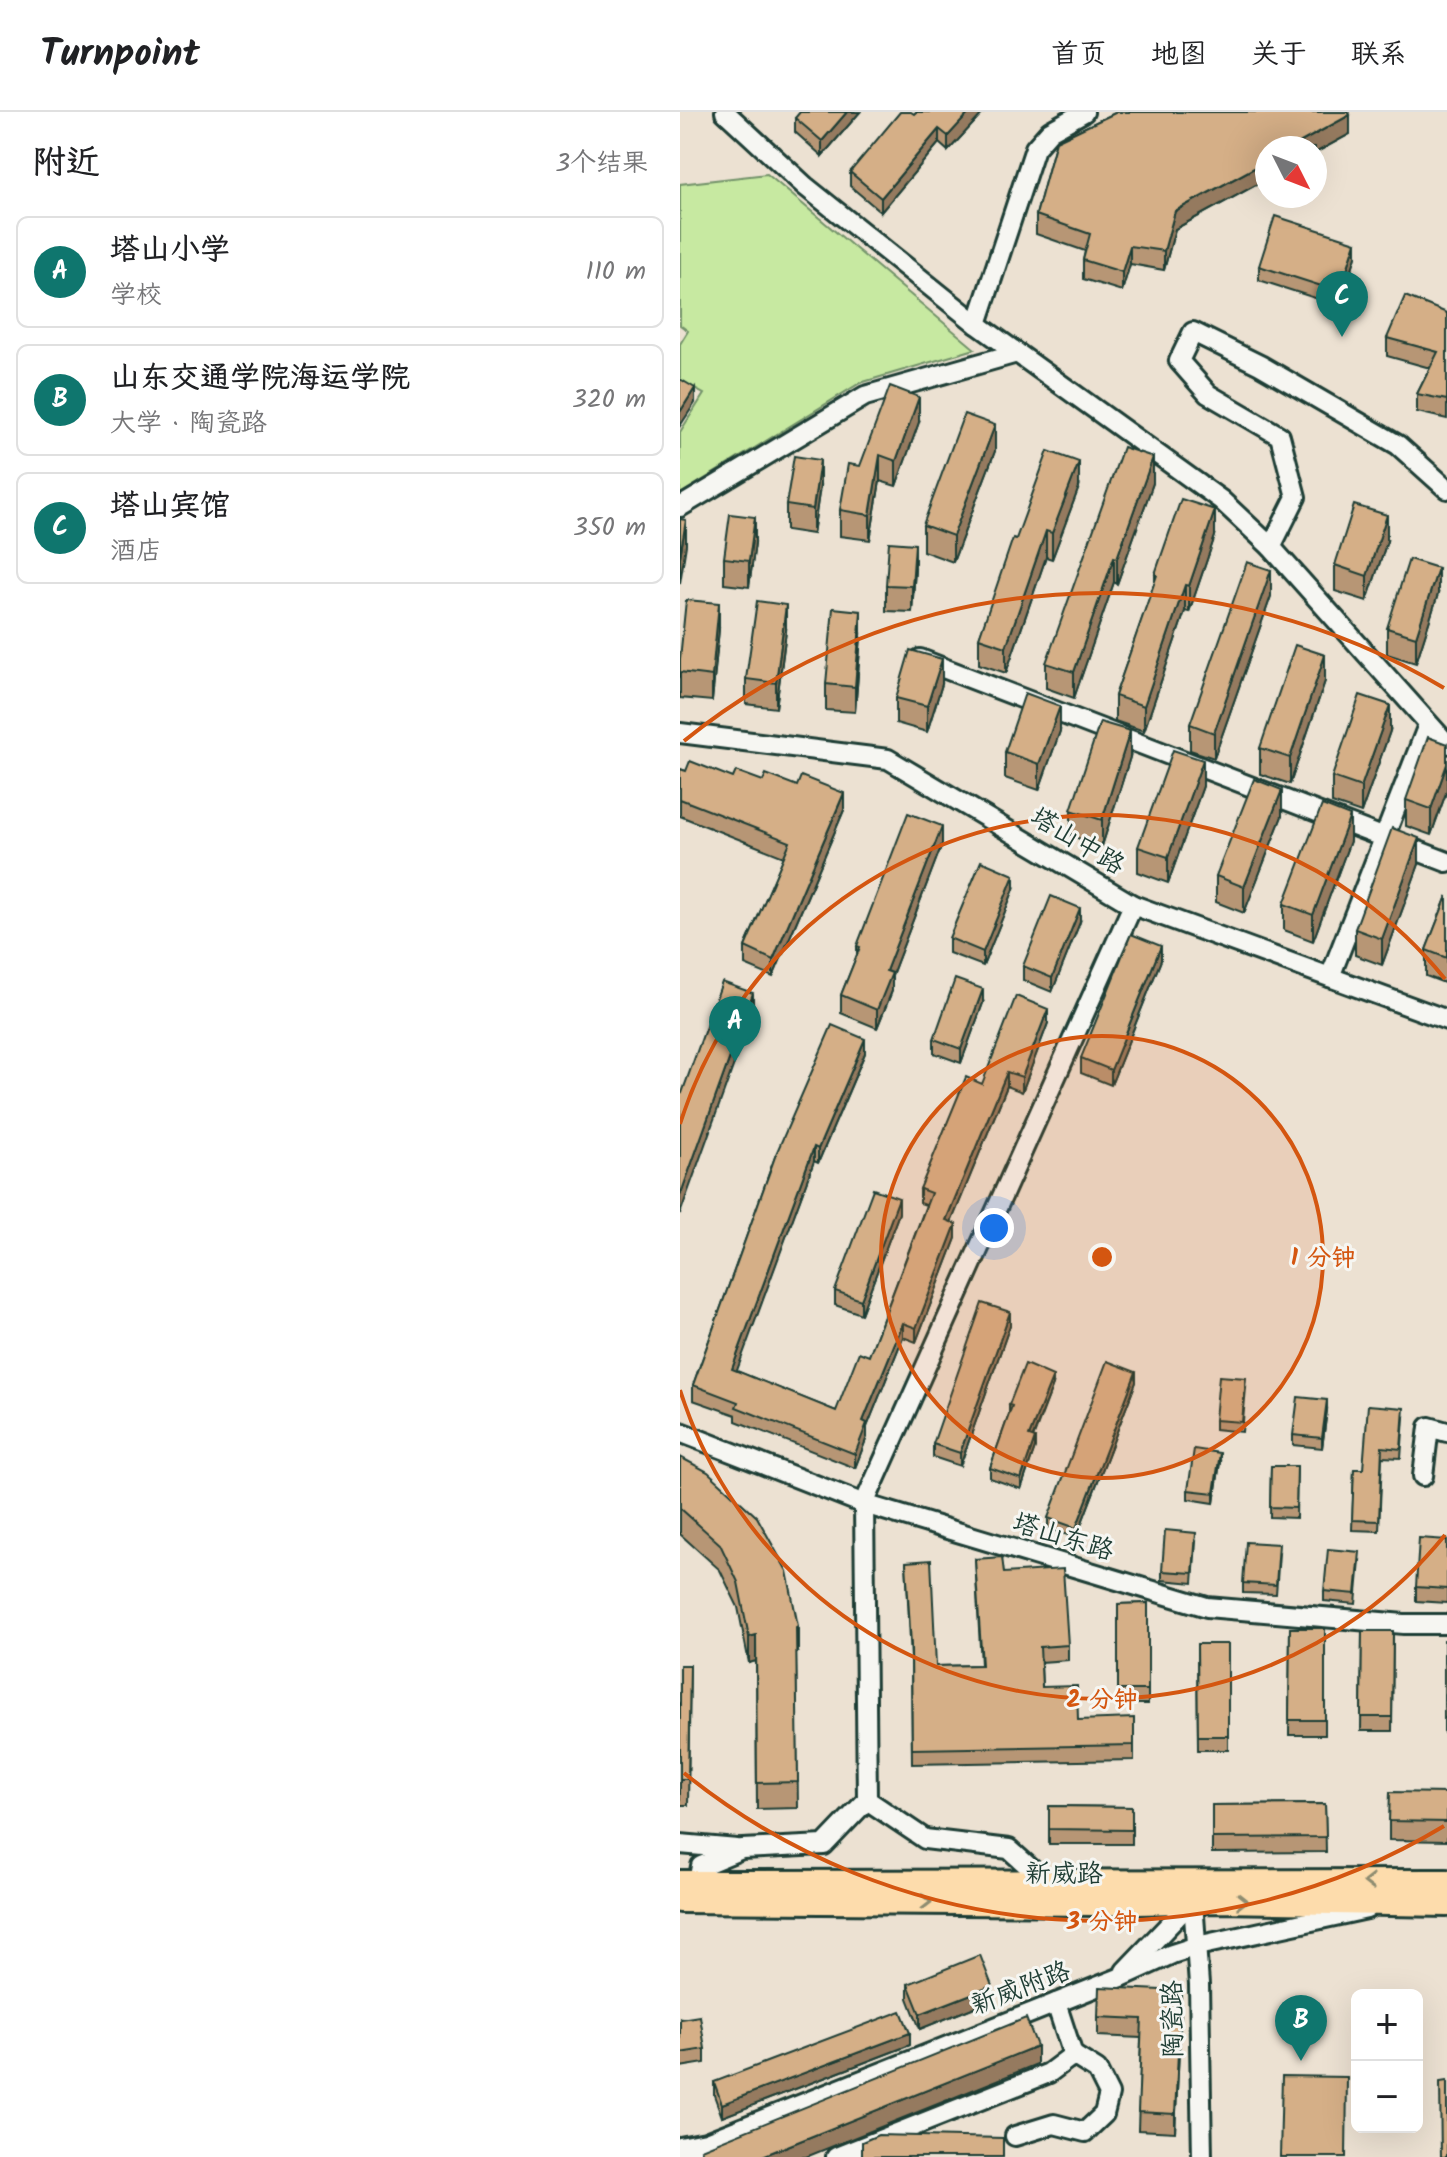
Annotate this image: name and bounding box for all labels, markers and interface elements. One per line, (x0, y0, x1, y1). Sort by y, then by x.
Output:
text: Turnpoint (40, 25, 200, 85)
text: 首页 (1051, 33, 1107, 78)
text: 地图 (1151, 33, 1207, 78)
text: 关于 (1251, 33, 1307, 78)
text: 联系 (1351, 33, 1407, 78)
north arrow (1255, 136, 1327, 208)
text: 附近 (32, 137, 100, 191)
text: 3个结果 (555, 143, 648, 185)
text: 塔山小学 (110, 227, 230, 275)
text: A (52, 251, 68, 293)
text: 110 m (586, 251, 646, 293)
pin: C (1316, 271, 1368, 337)
text: 学校 (110, 275, 162, 317)
text: 山东交通学院海运学院 (110, 355, 410, 403)
text: B (52, 379, 68, 421)
text: 320 m (572, 379, 646, 421)
text: 大学 · 陶瓷路 (110, 403, 267, 445)
text: 塔山宾馆 (110, 483, 230, 531)
text: C (52, 507, 68, 549)
text: 350 m (573, 507, 646, 549)
text: 酒店 (110, 531, 162, 573)
street label: 塔山中路 (1022, 797, 1132, 887)
pin: A (709, 996, 761, 1062)
your location (974, 1208, 1014, 1248)
text: 1 分钟 (1291, 1239, 1355, 1278)
centre of rings (1088, 1243, 1116, 1271)
street label: 塔山东路 (1007, 1503, 1119, 1573)
text: 2 分钟 (1066, 1681, 1138, 1720)
street label: 新威路 (1025, 1854, 1103, 1896)
one-way arrow (1362, 1873, 1375, 1891)
one-way arrow (1236, 1892, 1249, 1910)
one-way arrow (920, 1893, 933, 1911)
text: 3 分钟 (1066, 1903, 1137, 1942)
street label: 新威附路 (965, 1951, 1077, 2027)
street label: 陶瓷路 (1152, 1980, 1196, 2058)
map controls (1351, 1989, 1423, 2133)
button: + (1351, 1989, 1423, 2061)
pin: B (1275, 1995, 1327, 2061)
button: − (1351, 2061, 1423, 2133)

